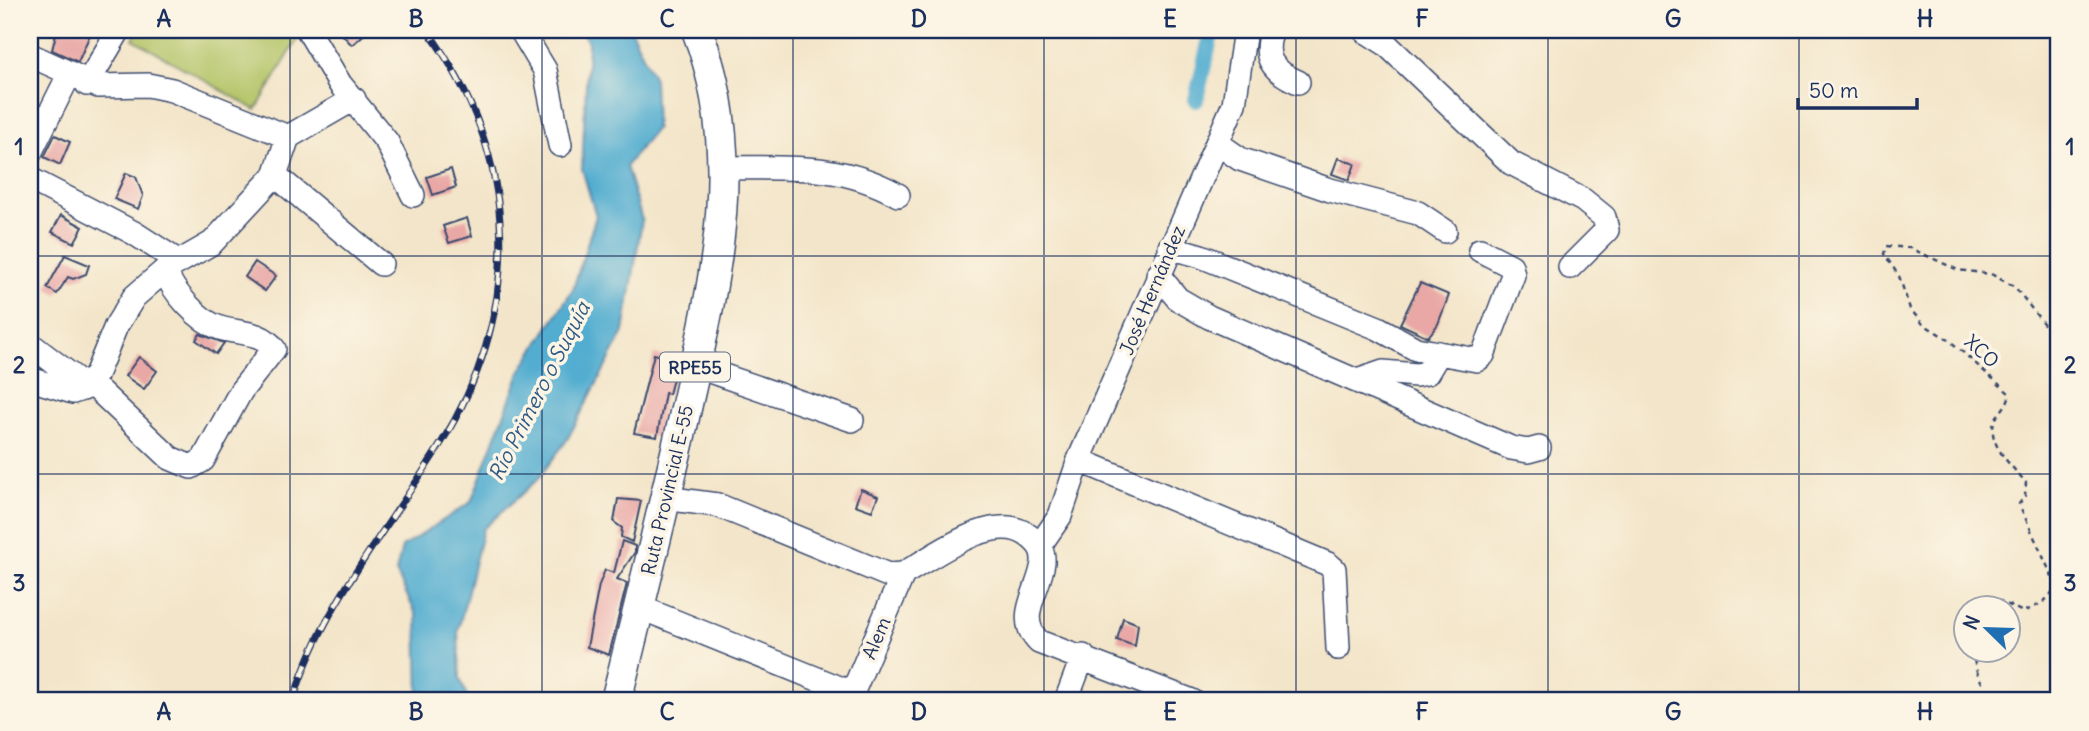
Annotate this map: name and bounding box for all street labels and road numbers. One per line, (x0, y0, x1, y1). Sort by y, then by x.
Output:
street label: José Hernández (1114, 222, 1190, 358)
street label: XCO (1960, 329, 2004, 373)
road number: RPE55 (660, 352, 730, 382)
street label: Ruta Provincial E-55 (636, 403, 698, 577)
street label: Alem (856, 613, 896, 663)

